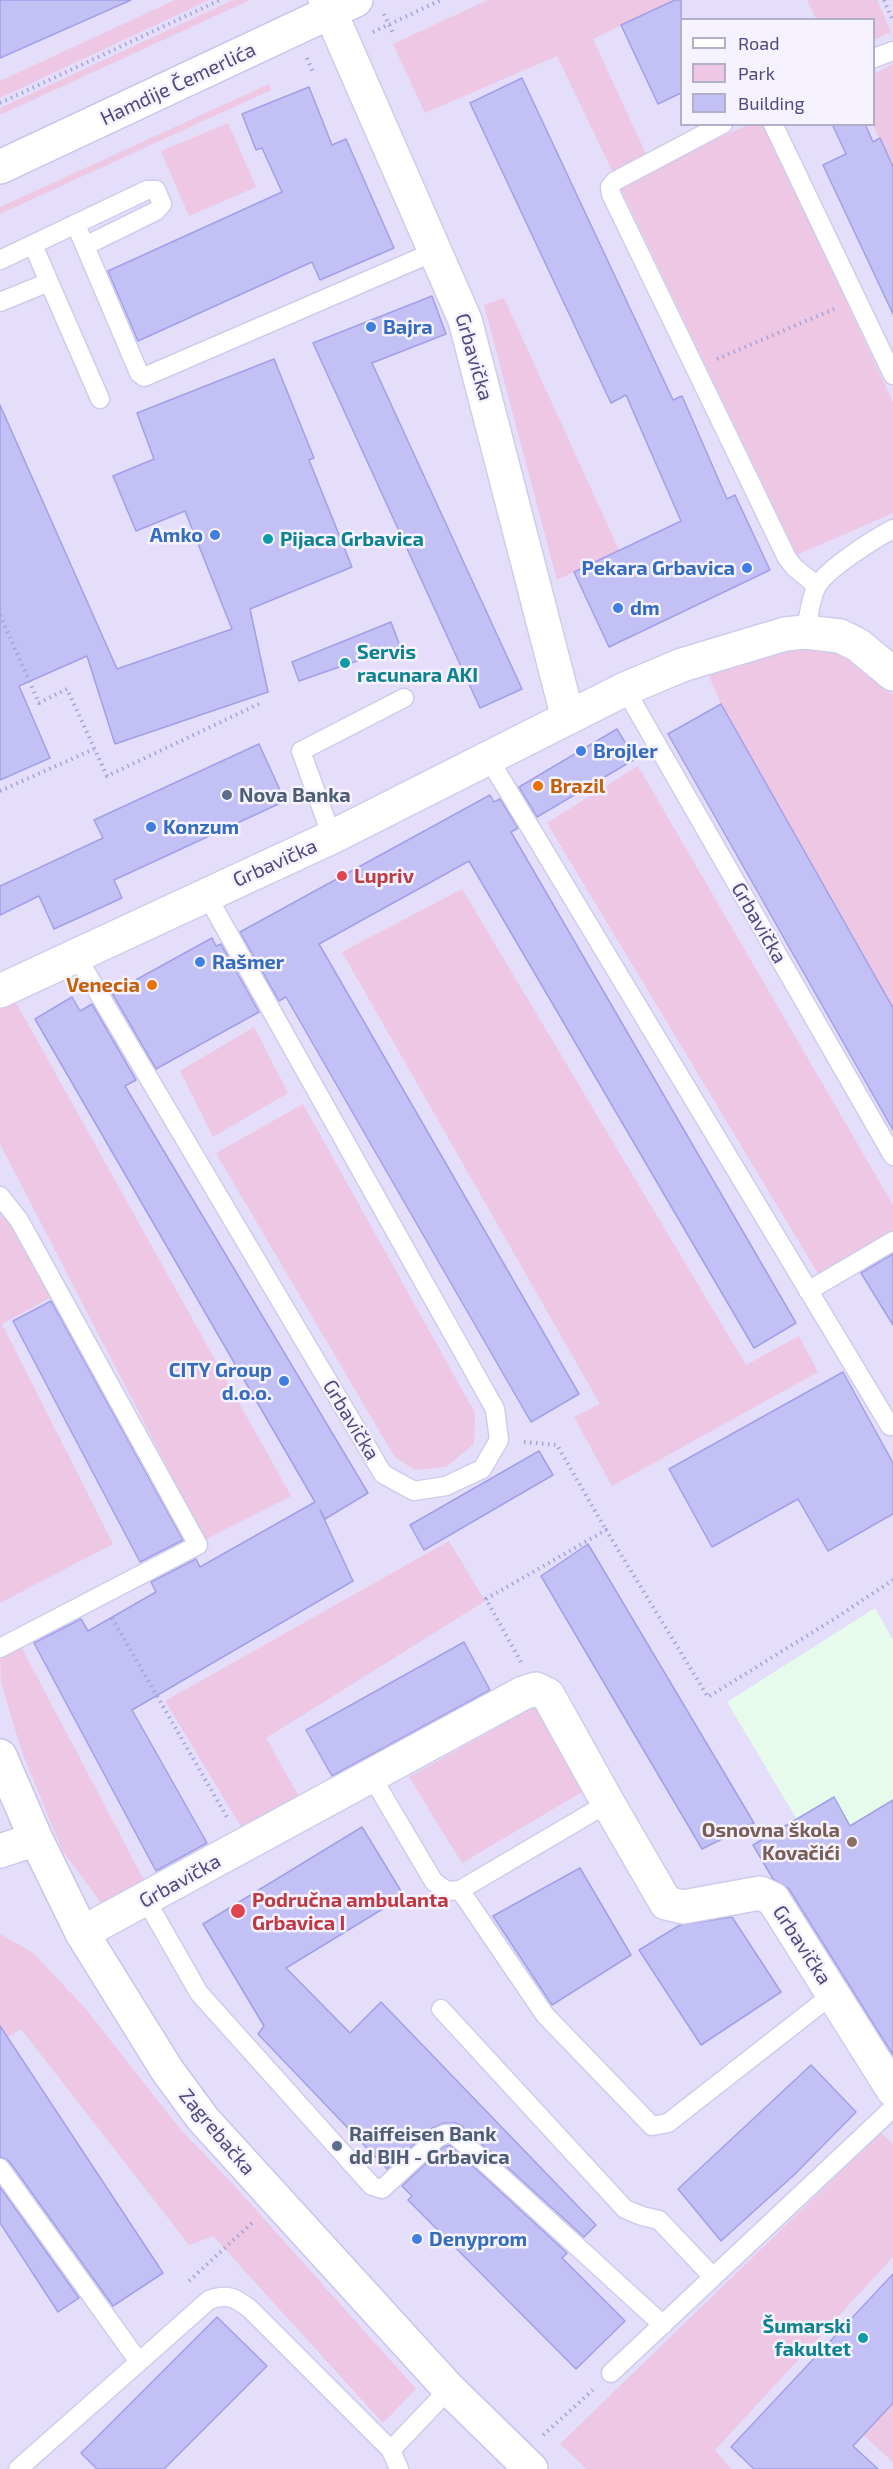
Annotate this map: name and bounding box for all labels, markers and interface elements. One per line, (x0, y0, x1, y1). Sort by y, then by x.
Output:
legend (680, 18, 875, 126)
text: Road (738, 32, 779, 54)
street label: Hamdije Čemerlića (97, 38, 259, 130)
text: Park (738, 62, 775, 84)
text: Building (738, 92, 805, 114)
street label: Grbavička (450, 311, 498, 403)
place label: Bajra (383, 315, 433, 339)
marker: Bajra (364, 320, 378, 334)
place label: Amko (150, 523, 203, 547)
place label: Pijaca Grbavica (280, 527, 424, 551)
marker: Amko (208, 528, 222, 542)
marker: Pijaca Grbavica (261, 532, 275, 546)
place label: Pekara Grbavica (582, 556, 735, 580)
marker: Pekara Grbavica (740, 561, 754, 575)
place label: dm (630, 596, 660, 620)
marker: dm (611, 601, 625, 615)
place label: Servis racunara AKI (357, 640, 478, 687)
marker: Servis racunara AKI (338, 656, 352, 670)
place label: Brojler (593, 739, 658, 763)
marker: Brojler (574, 744, 588, 758)
place label: Brazil (550, 774, 605, 798)
marker: Brazil (531, 779, 545, 793)
place label: Nova Banka (239, 783, 351, 807)
marker: Nova Banka (220, 788, 234, 802)
place label: Konzum (163, 815, 239, 839)
marker: Konzum (144, 820, 158, 834)
street label: Grbavička (229, 834, 321, 892)
place label: Lupriv (354, 864, 414, 888)
marker: Lupriv (335, 869, 349, 883)
street label: Grbavička (726, 878, 792, 968)
place label: Rašmer (212, 950, 284, 974)
marker: Rašmer (193, 955, 207, 969)
place label: Venecia (66, 973, 140, 997)
marker: Venecia (145, 978, 159, 992)
place label: CITY Group d.o.o. (169, 1358, 272, 1405)
marker: CITY Group d.o.o. (277, 1374, 291, 1388)
street label: Grbavička (318, 1375, 384, 1465)
place label: Osnovna škola Kovačići (702, 1818, 840, 1865)
marker: Osnovna škola Kovačići (845, 1835, 859, 1849)
street label: Grbavička (135, 1849, 225, 1913)
place label: Područna ambulanta Grbavica I (252, 1888, 449, 1935)
street label: Grbavička (768, 1901, 836, 1989)
marker: Područna ambulanta Grbavica I (229, 1902, 247, 1920)
street label: Zagrebačka (174, 2084, 260, 2180)
place label: Raiffeisen Bank dd BIH - Grbavica (349, 2122, 510, 2169)
marker: Raiffeisen Bank dd BIH - Grbavica (330, 2139, 344, 2153)
place label: Denyprom (429, 2227, 527, 2251)
marker: Denyprom (410, 2232, 424, 2246)
place label: Šumarski fakultet (763, 2314, 851, 2361)
marker: Šumarski fakultet (856, 2331, 870, 2345)

